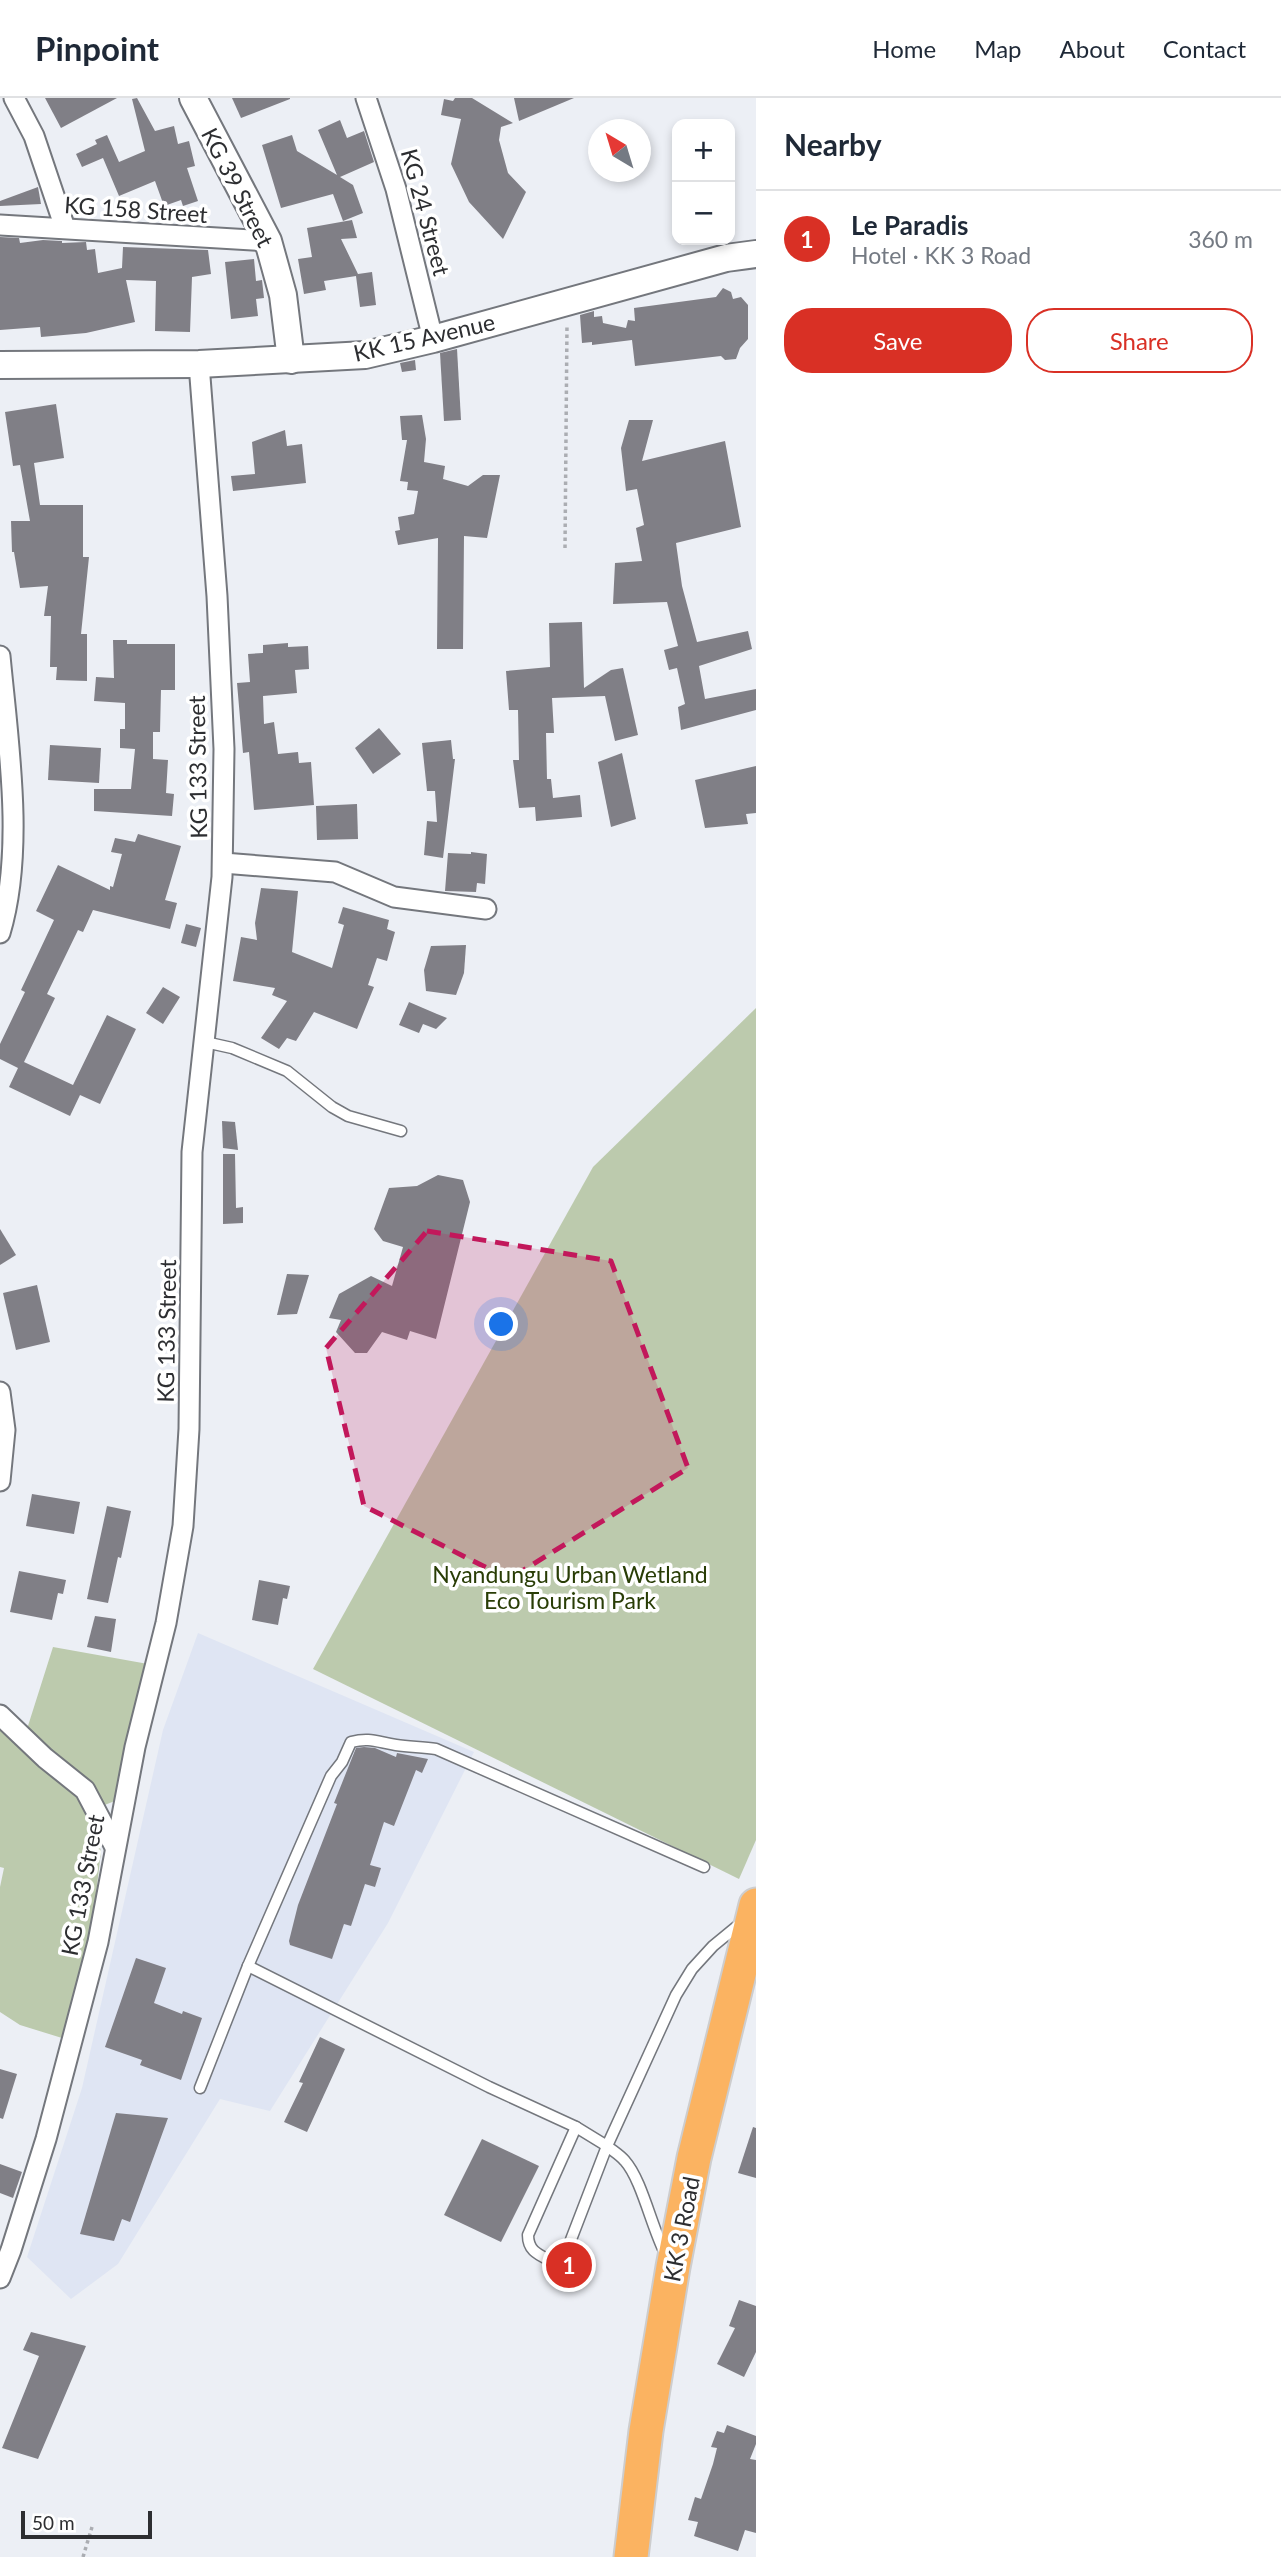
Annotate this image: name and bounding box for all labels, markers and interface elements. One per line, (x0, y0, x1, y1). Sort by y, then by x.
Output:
text: Pinpoint (35, 28, 159, 68)
text: Home (872, 34, 936, 63)
text: Map (974, 34, 1022, 63)
text: About (1060, 34, 1125, 63)
text: Contact (1163, 34, 1246, 63)
north arrow (588, 119, 651, 182)
map controls (672, 119, 735, 245)
button: + (672, 119, 735, 182)
street label: KG 39 Street (196, 123, 280, 252)
text: Nearby (784, 126, 882, 162)
street label: KG 24 Street (396, 146, 457, 279)
button: − (672, 182, 735, 245)
street label: KG 158 Street (63, 190, 209, 228)
text: Le Paradis (851, 209, 968, 241)
text: 1 (800, 225, 814, 253)
text: 360 m (1188, 225, 1253, 253)
text: Hotel · KK 3 Road (851, 241, 1031, 269)
street label: KK 15 Avenue (351, 307, 497, 367)
button: Save (784, 308, 1012, 373)
button: Share (1026, 308, 1253, 373)
street label: KG 133 Street (182, 694, 212, 839)
street label: KG 133 Street (151, 1258, 181, 1403)
your location (484, 1307, 518, 1341)
park label: Nyandungu Urban Wetland Eco Tourism Park (432, 1560, 708, 1614)
street label: KG 133 Street (55, 1811, 110, 1958)
street label: KK 3 Road (657, 2174, 705, 2284)
pin: 1 (546, 2239, 592, 2291)
scale bar (21, 2508, 152, 2540)
text: 50 m (32, 2511, 75, 2534)

